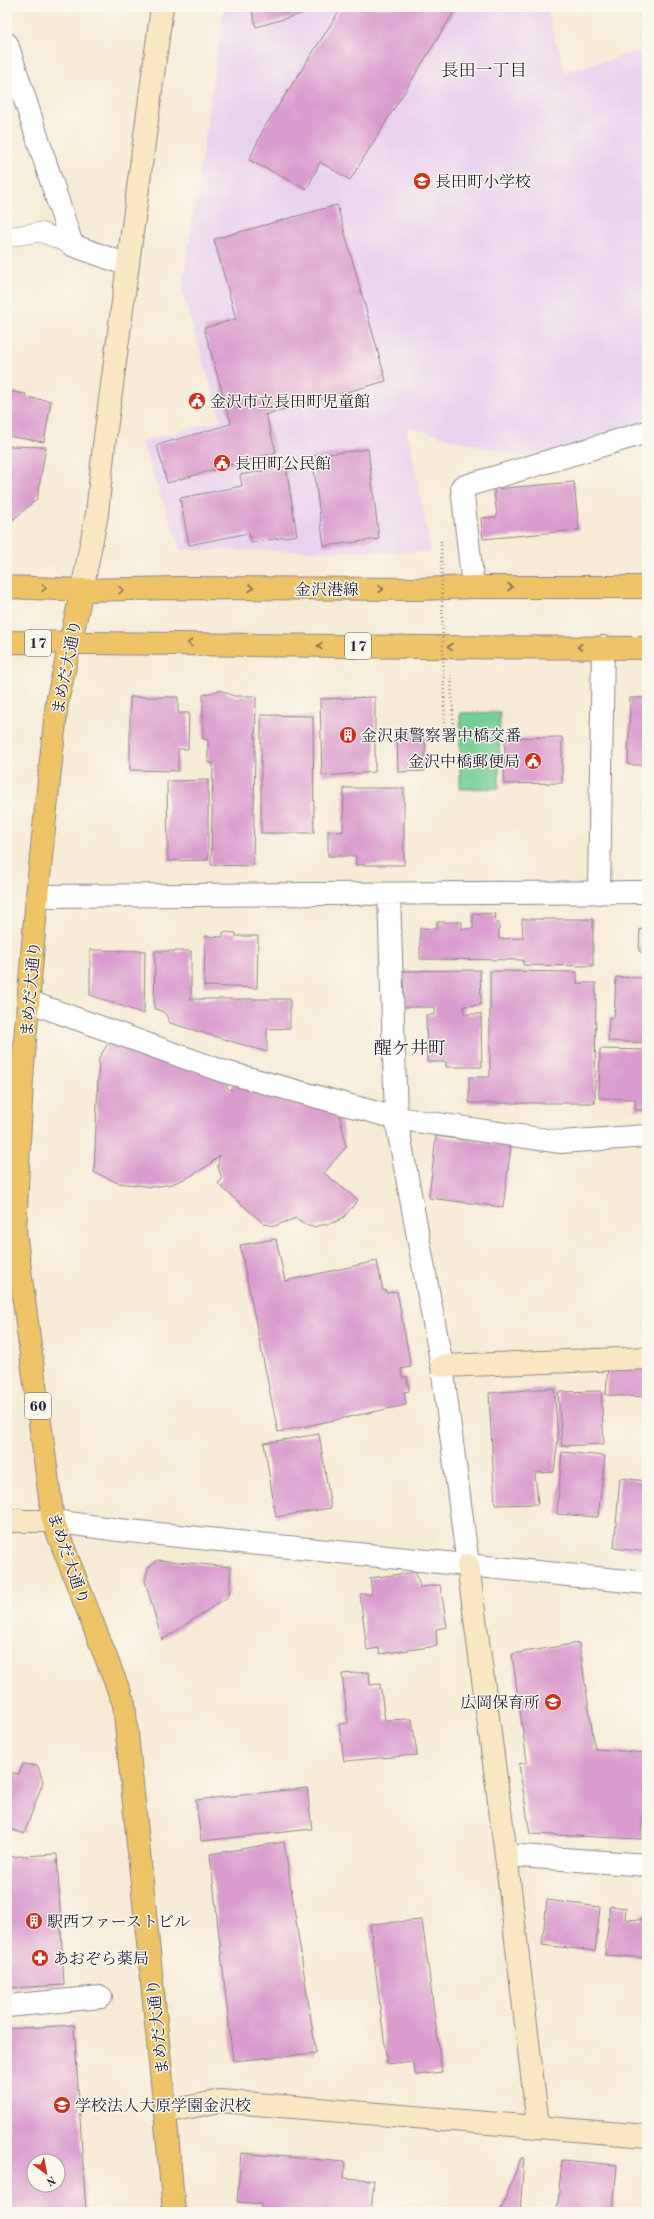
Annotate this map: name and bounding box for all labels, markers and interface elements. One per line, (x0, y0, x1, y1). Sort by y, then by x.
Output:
district label: 長田一丁目 (442, 61, 527, 80)
school or university icon: 長田町小学校 (412, 171, 432, 191)
place label: 長田町小学校 (435, 173, 531, 191)
public building icon: 金沢市立長田町児童館 (187, 391, 207, 411)
place label: 金沢市立長田町児童館 (210, 393, 370, 411)
public building icon: 長田町公民館 (212, 453, 232, 473)
place label: 長田町公民館 (235, 455, 331, 473)
street label: 金沢港線 (295, 581, 359, 599)
one-way arrow (507, 583, 513, 591)
one-way arrow (41, 584, 47, 593)
one-way arrow (248, 584, 254, 592)
one-way arrow (378, 585, 384, 593)
one-way arrow (118, 586, 124, 594)
street label: まめだ大通り (49, 618, 85, 716)
road number: 17 (25, 630, 51, 656)
road number: 17 (345, 633, 371, 659)
one-way arrow (187, 639, 193, 647)
one-way arrow (317, 641, 323, 650)
one-way arrow (447, 643, 453, 651)
one-way arrow (577, 643, 583, 651)
building icon: 金沢東警察署中橋交番 (338, 725, 358, 745)
place label: 金沢東警察署中橋交番 (361, 727, 521, 745)
public building icon: 金沢中橋郵便局 (523, 751, 543, 771)
place label: 金沢中橋郵便局 (408, 753, 520, 771)
street label: まめだ大通り (18, 940, 44, 1038)
district label: 醒ケ井町 (374, 1038, 446, 1058)
road number: 60 (25, 1393, 51, 1419)
street label: まめだ大通り (44, 1510, 92, 1607)
school or university icon: 広岡保育所 (543, 1692, 563, 1712)
place label: 広岡保育所 (460, 1694, 540, 1712)
building icon: 駅西ファーストビル (24, 1911, 44, 1931)
place label: 駅西ファーストビル (47, 1913, 190, 1931)
pharmacy icon: あおぞら薬局 (30, 1948, 50, 1968)
place label: あおぞら薬局 (53, 1950, 149, 1968)
street label: まめだ大通り (144, 1978, 172, 2076)
school or university icon: 学校法人大原学園金沢校 (52, 2095, 72, 2115)
place label: 学校法人大原学園金沢校 (75, 2097, 251, 2115)
north arrow (26, 2153, 66, 2193)
text: N (44, 2173, 57, 2187)

